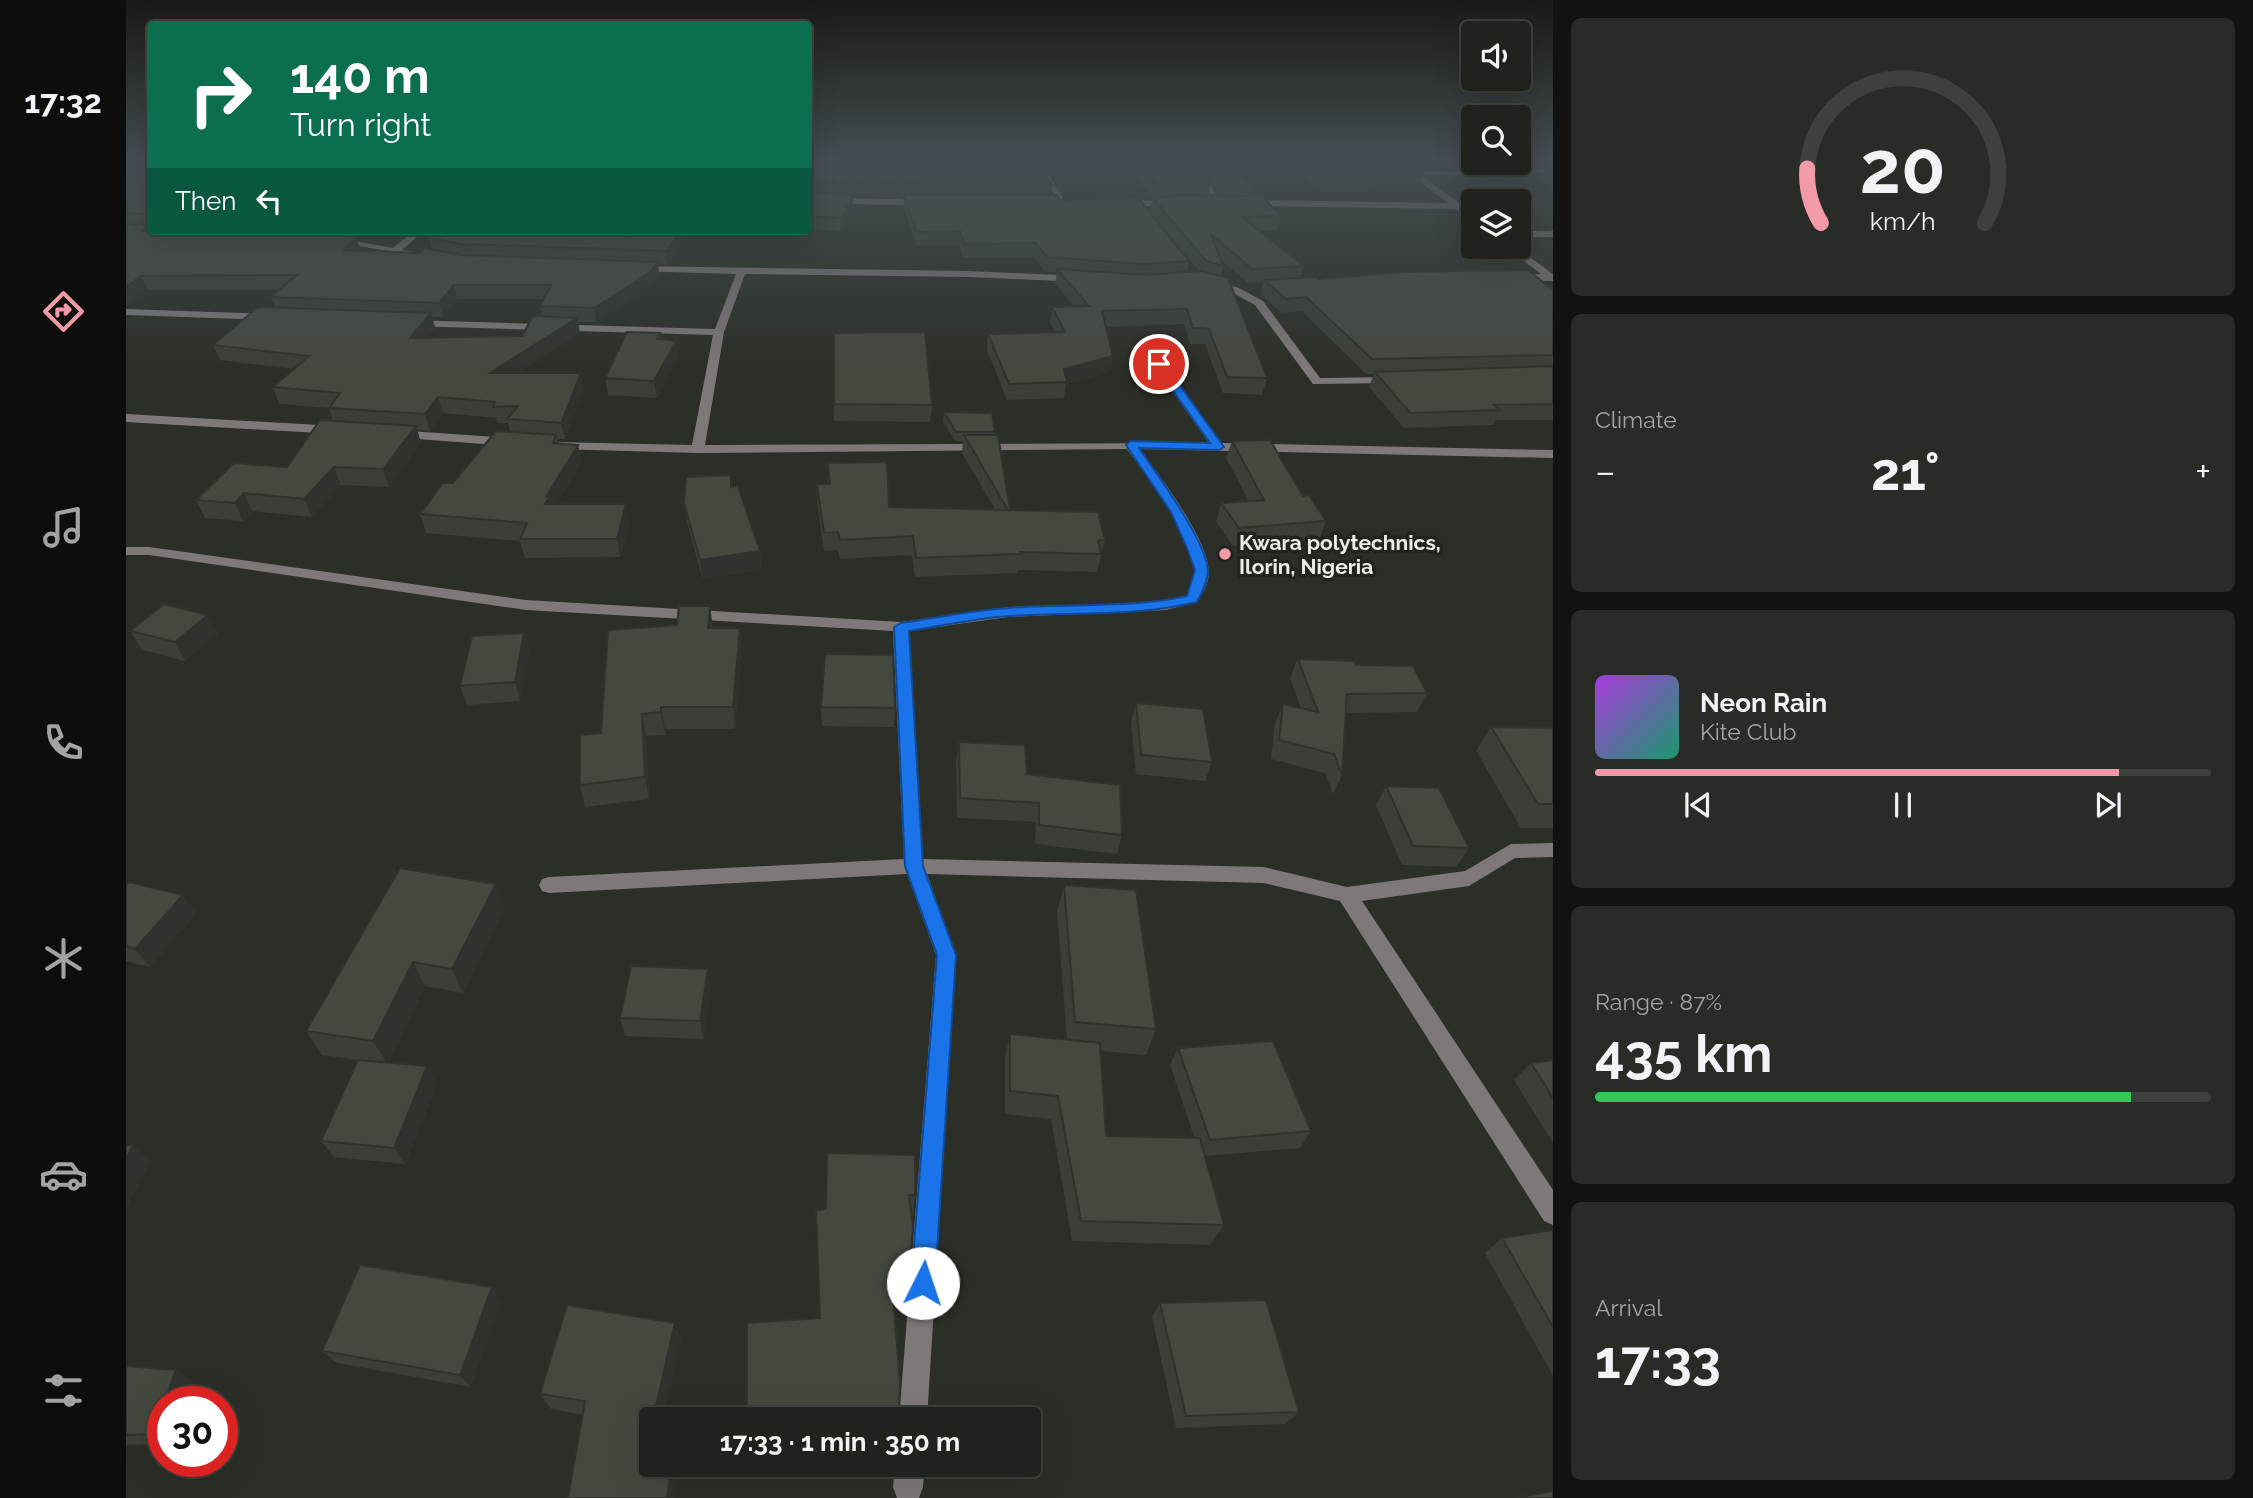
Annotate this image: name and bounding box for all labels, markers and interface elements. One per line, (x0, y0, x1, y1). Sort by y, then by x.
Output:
map controls (1461, 21, 1531, 259)
button: sound (1461, 21, 1531, 91)
text: 140 m (290, 47, 430, 104)
icon: right (175, 49, 266, 140)
text: 17:32 (24, 83, 102, 120)
button: search (1461, 105, 1531, 175)
text: Turn right (290, 106, 431, 143)
text: 20 (1860, 125, 1946, 210)
icon: left (250, 182, 288, 220)
text: Then (175, 186, 236, 216)
button: layers (1461, 189, 1531, 259)
text: km/h (1870, 206, 1936, 236)
icon: directions (39, 287, 88, 336)
pin (1129, 334, 1189, 394)
icon: arrive (1140, 345, 1178, 383)
text: Climate (1595, 406, 1677, 433)
text: 21° (1871, 441, 1940, 502)
text: − (1595, 449, 1615, 494)
text: + (2195, 449, 2211, 494)
icon: music (39, 503, 88, 552)
place label: Kwara polytechnics, Ilorin, Nigeria (1239, 530, 1441, 579)
marker: Kwara polytechnics, Ilorin, Nigeria (1217, 546, 1233, 562)
text: Neon Rain (1700, 688, 1827, 718)
icon: phone (39, 718, 88, 767)
text: Kite Club (1700, 718, 1797, 745)
icon: previous (1679, 786, 1717, 824)
icon: pause (1884, 786, 1922, 824)
icon: next (2089, 786, 2127, 824)
icon: climate (39, 934, 88, 983)
text: Range · 87% (1595, 988, 1722, 1015)
text: 435 km (1595, 1023, 1772, 1084)
icon: car (39, 1150, 88, 1199)
position arrow (886, 1246, 960, 1320)
text: Arrival (1595, 1294, 1662, 1321)
text: 17:33 (1595, 1329, 1721, 1390)
icon: filters (39, 1366, 88, 1415)
speed limit sign: 30 (147, 1386, 238, 1477)
text: 17:33 · 1 min · 350 m (720, 1427, 960, 1457)

